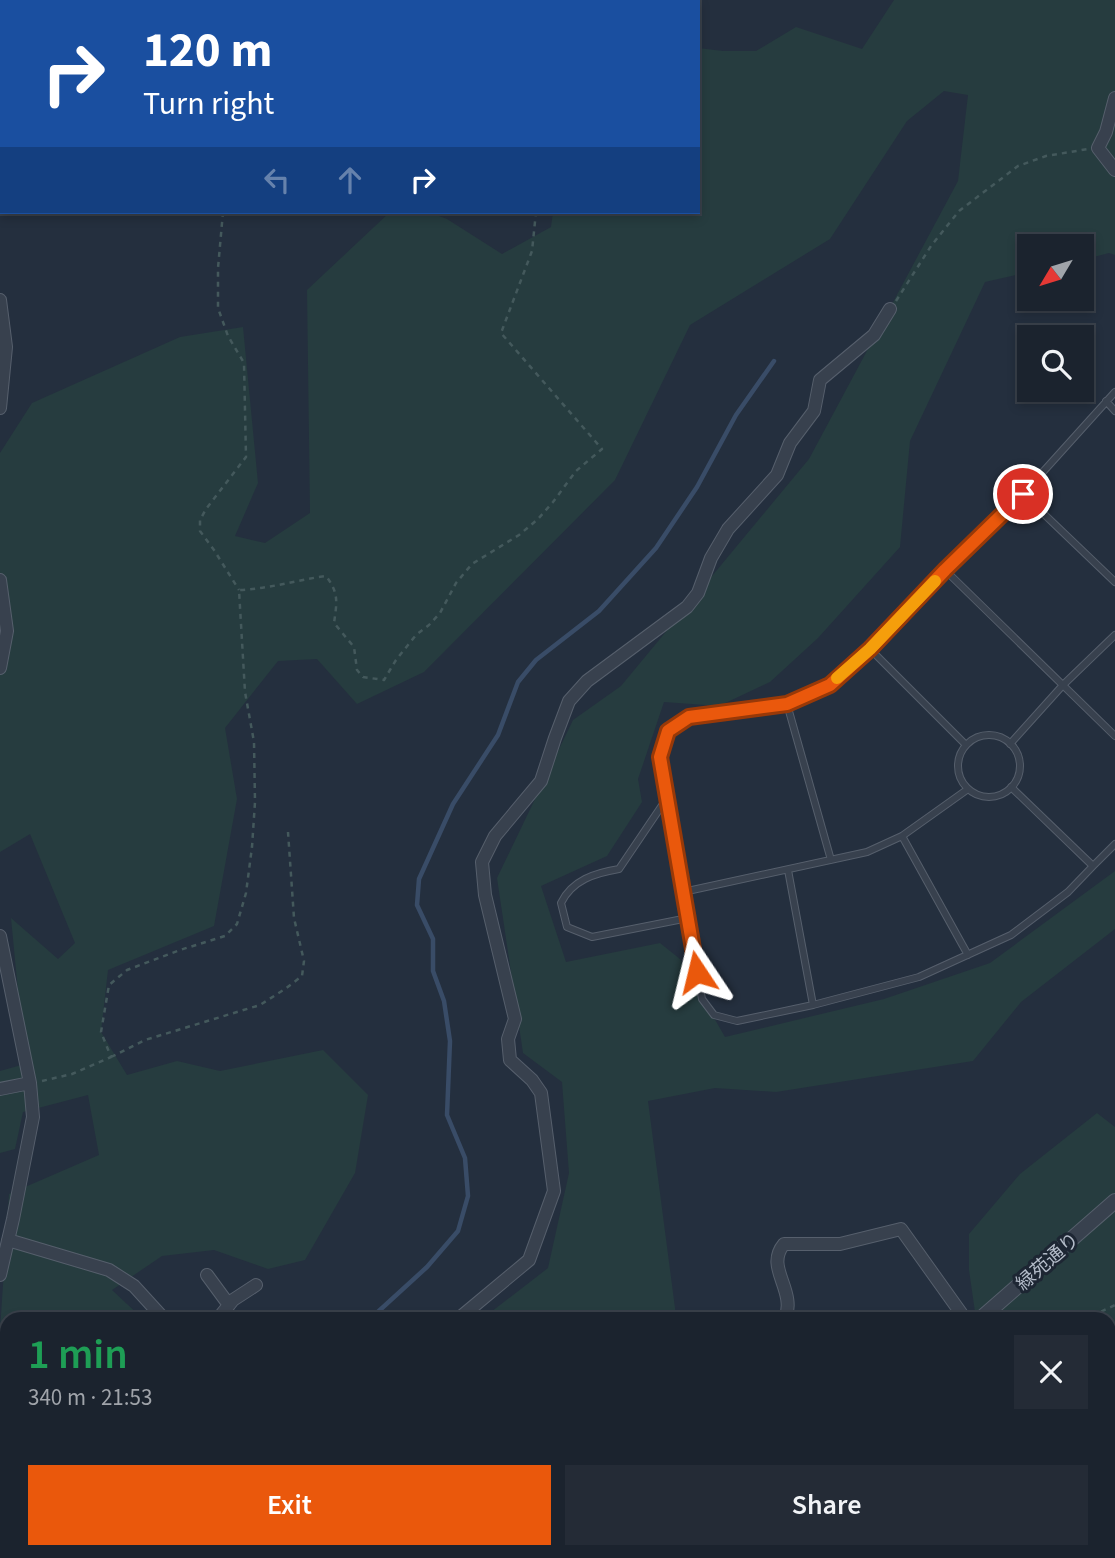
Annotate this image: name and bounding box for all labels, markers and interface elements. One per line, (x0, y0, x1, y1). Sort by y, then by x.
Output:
text: 120 m (143, 16, 272, 86)
icon: right (28, 28, 119, 119)
text: Turn right (143, 81, 274, 127)
icon: left (258, 161, 296, 199)
icon: ahead (331, 161, 369, 199)
icon: right (404, 161, 442, 199)
north arrow (1017, 234, 1094, 312)
map controls (1017, 234, 1094, 402)
button: search (1017, 325, 1094, 402)
pin (993, 464, 1053, 524)
icon: arrive (1004, 475, 1042, 513)
position arrow (660, 935, 734, 1009)
street label: 緑苑通り (1010, 1227, 1086, 1297)
text: 1 min (28, 1325, 128, 1385)
button: close (1014, 1335, 1088, 1409)
text: 340 m · 21:53 (28, 1381, 152, 1414)
button: Exit (28, 1465, 551, 1545)
button: Share (565, 1465, 1088, 1545)

